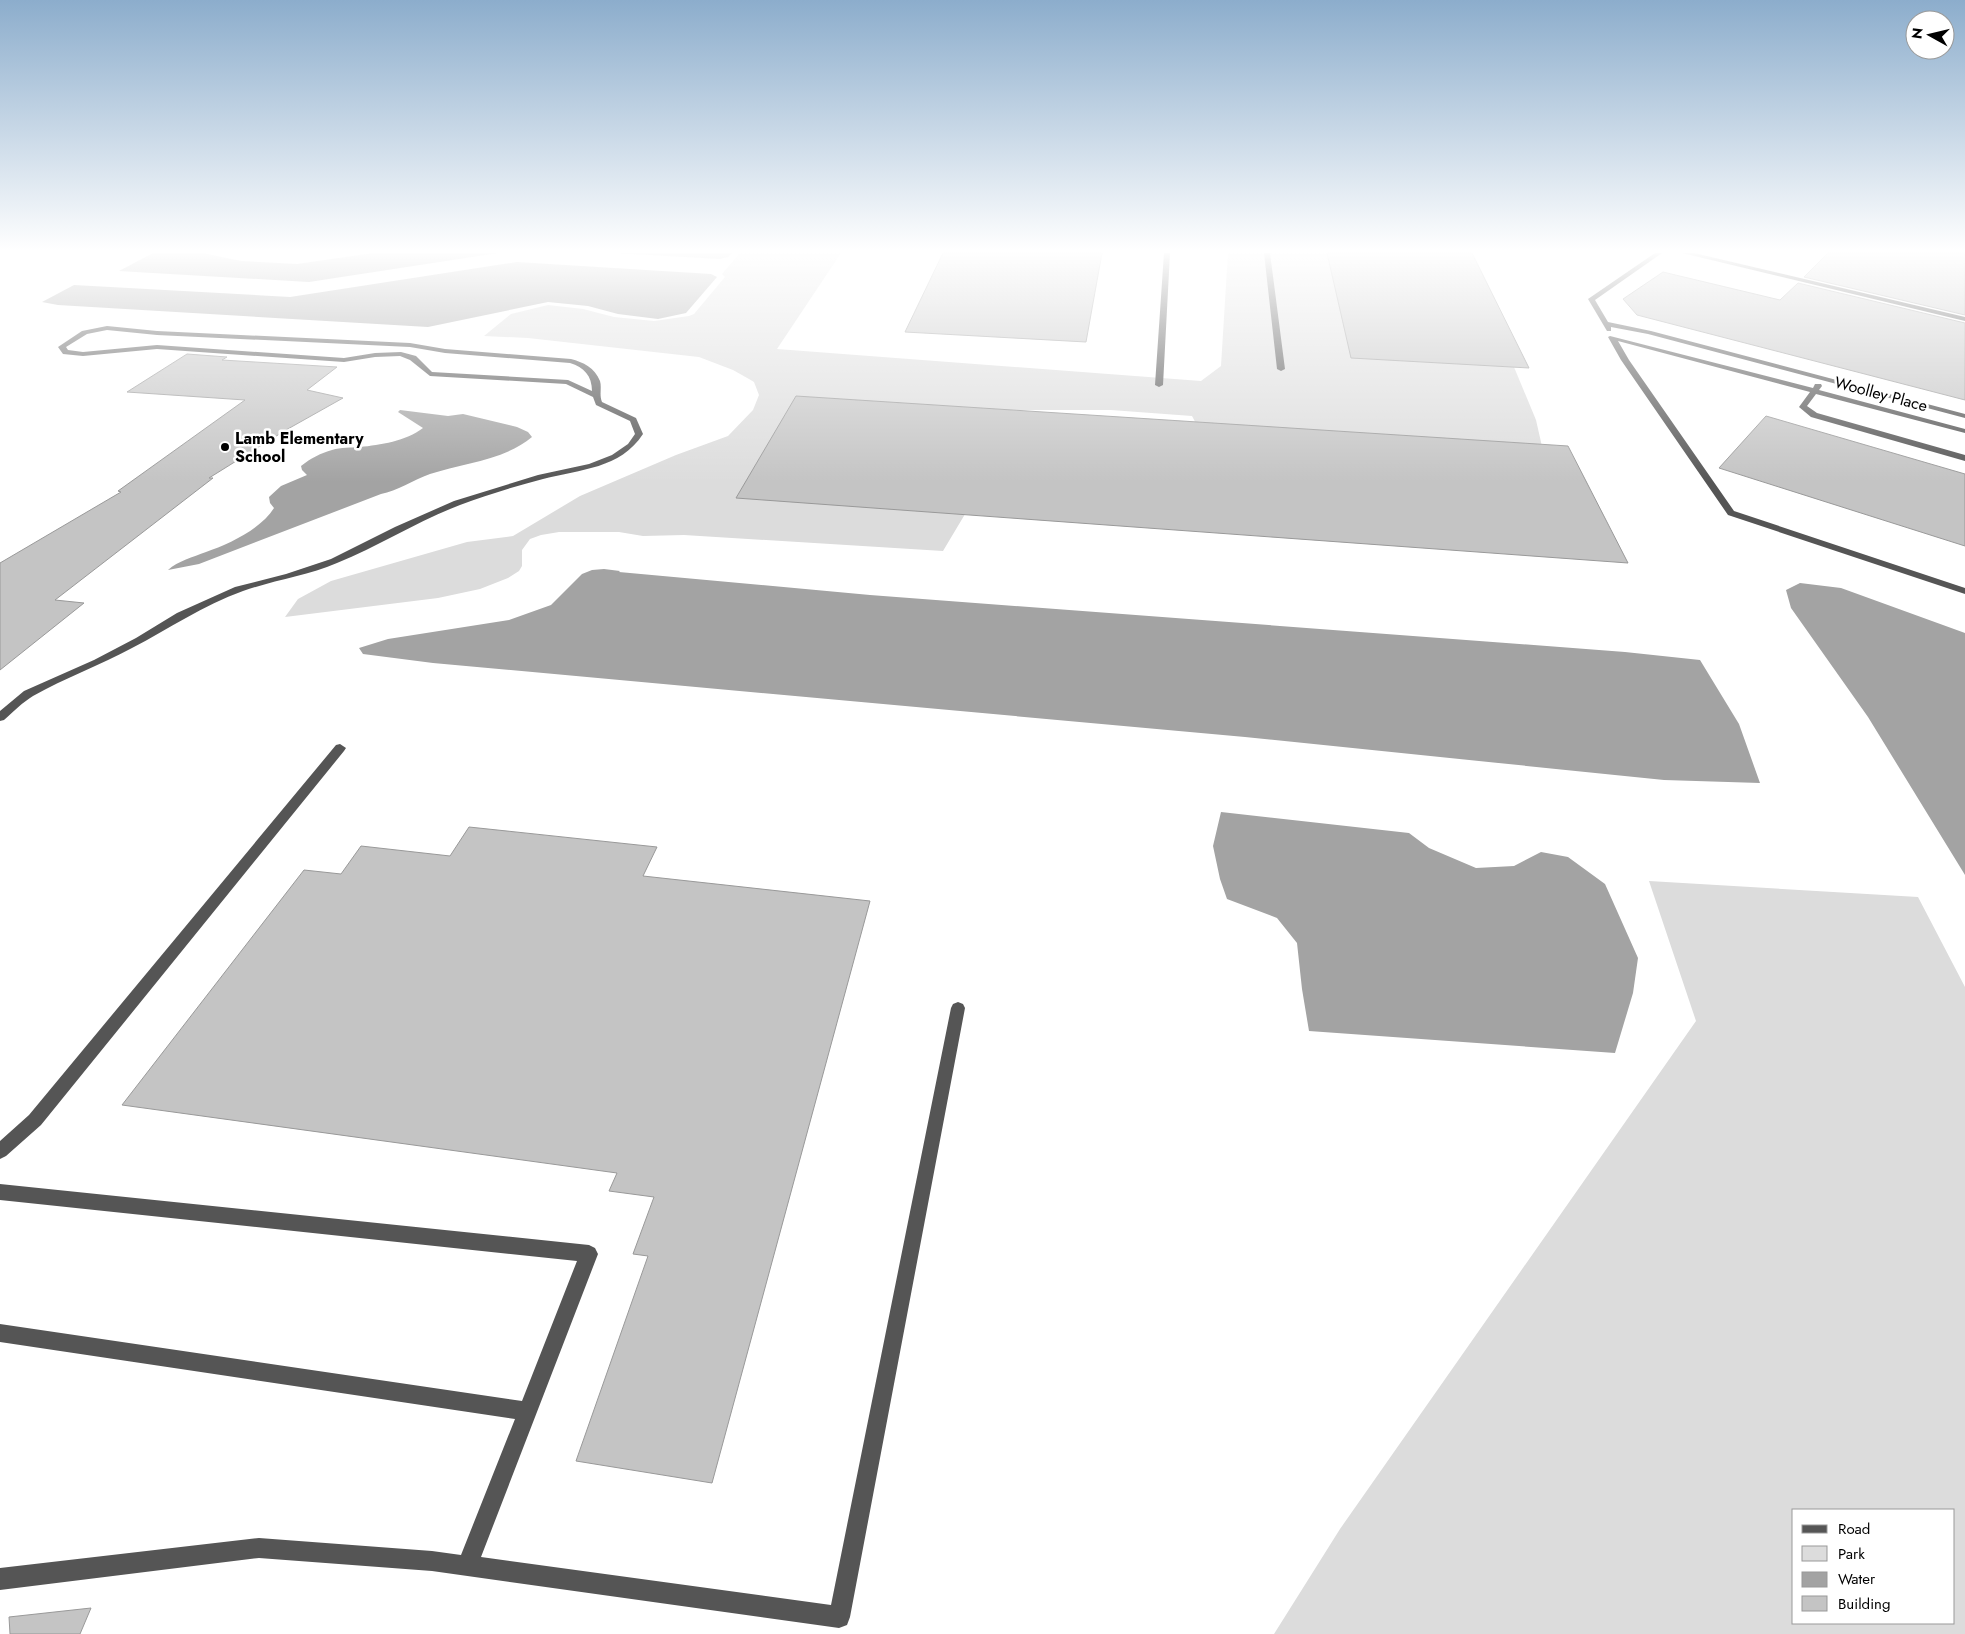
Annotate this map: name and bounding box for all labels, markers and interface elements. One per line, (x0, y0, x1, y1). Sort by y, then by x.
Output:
north arrow (1905, 10, 1955, 60)
text: N (1906, 26, 1928, 40)
street label: Woolley Place (1832, 371, 1930, 417)
place label: Lamb Elementary School (235, 427, 364, 468)
marker: Lamb Elementary School (219, 441, 231, 453)
legend (1792, 1509, 1955, 1624)
text: Road (1838, 1518, 1870, 1540)
text: Park (1838, 1543, 1865, 1565)
text: Water (1838, 1568, 1876, 1590)
text: Building (1838, 1593, 1890, 1615)

